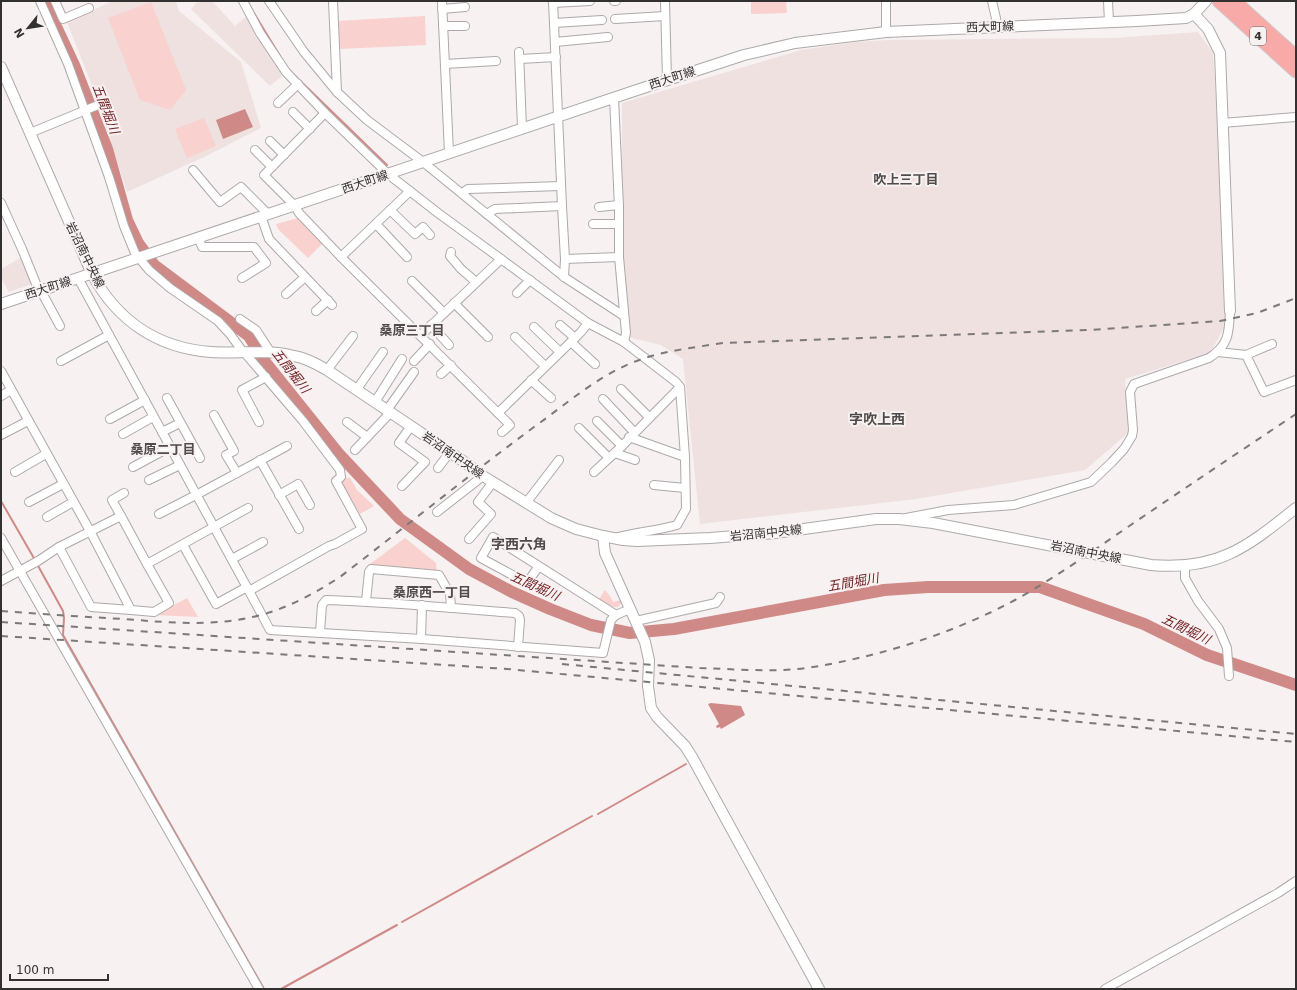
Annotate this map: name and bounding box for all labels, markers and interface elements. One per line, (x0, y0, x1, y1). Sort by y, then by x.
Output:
north arrow (8, 8, 48, 48)
street label: 西大町線 (966, 19, 1014, 35)
text: N (12, 26, 28, 40)
road number: 4 (1250, 27, 1266, 45)
street label: 西大町線 (647, 64, 697, 92)
water label: 五間堀川 (90, 82, 123, 138)
street label: 西大町線 (340, 168, 390, 196)
district label: 吹上三丁目 (873, 172, 939, 187)
street label: 岩沼南中央線 (63, 220, 107, 290)
street label: 西大町線 (23, 274, 73, 302)
district label: 桑原三丁目 (379, 323, 445, 338)
water label: 五間堀川 (269, 346, 314, 398)
district label: 字吹上西 (849, 411, 905, 427)
street label: 岩沼南中央線 (419, 429, 487, 481)
district label: 桑原二丁目 (130, 442, 196, 457)
street label: 岩沼南中央線 (729, 522, 803, 544)
district label: 字西六角 (491, 536, 547, 552)
street label: 岩沼南中央線 (1049, 538, 1123, 566)
water label: 五間堀川 (508, 569, 564, 604)
water label: 五間堀川 (826, 570, 882, 594)
district label: 桑原西一丁目 (393, 585, 471, 600)
water label: 五間堀川 (1159, 611, 1214, 648)
scale bar (10, 956, 108, 982)
text: 100 m (16, 963, 54, 977)

